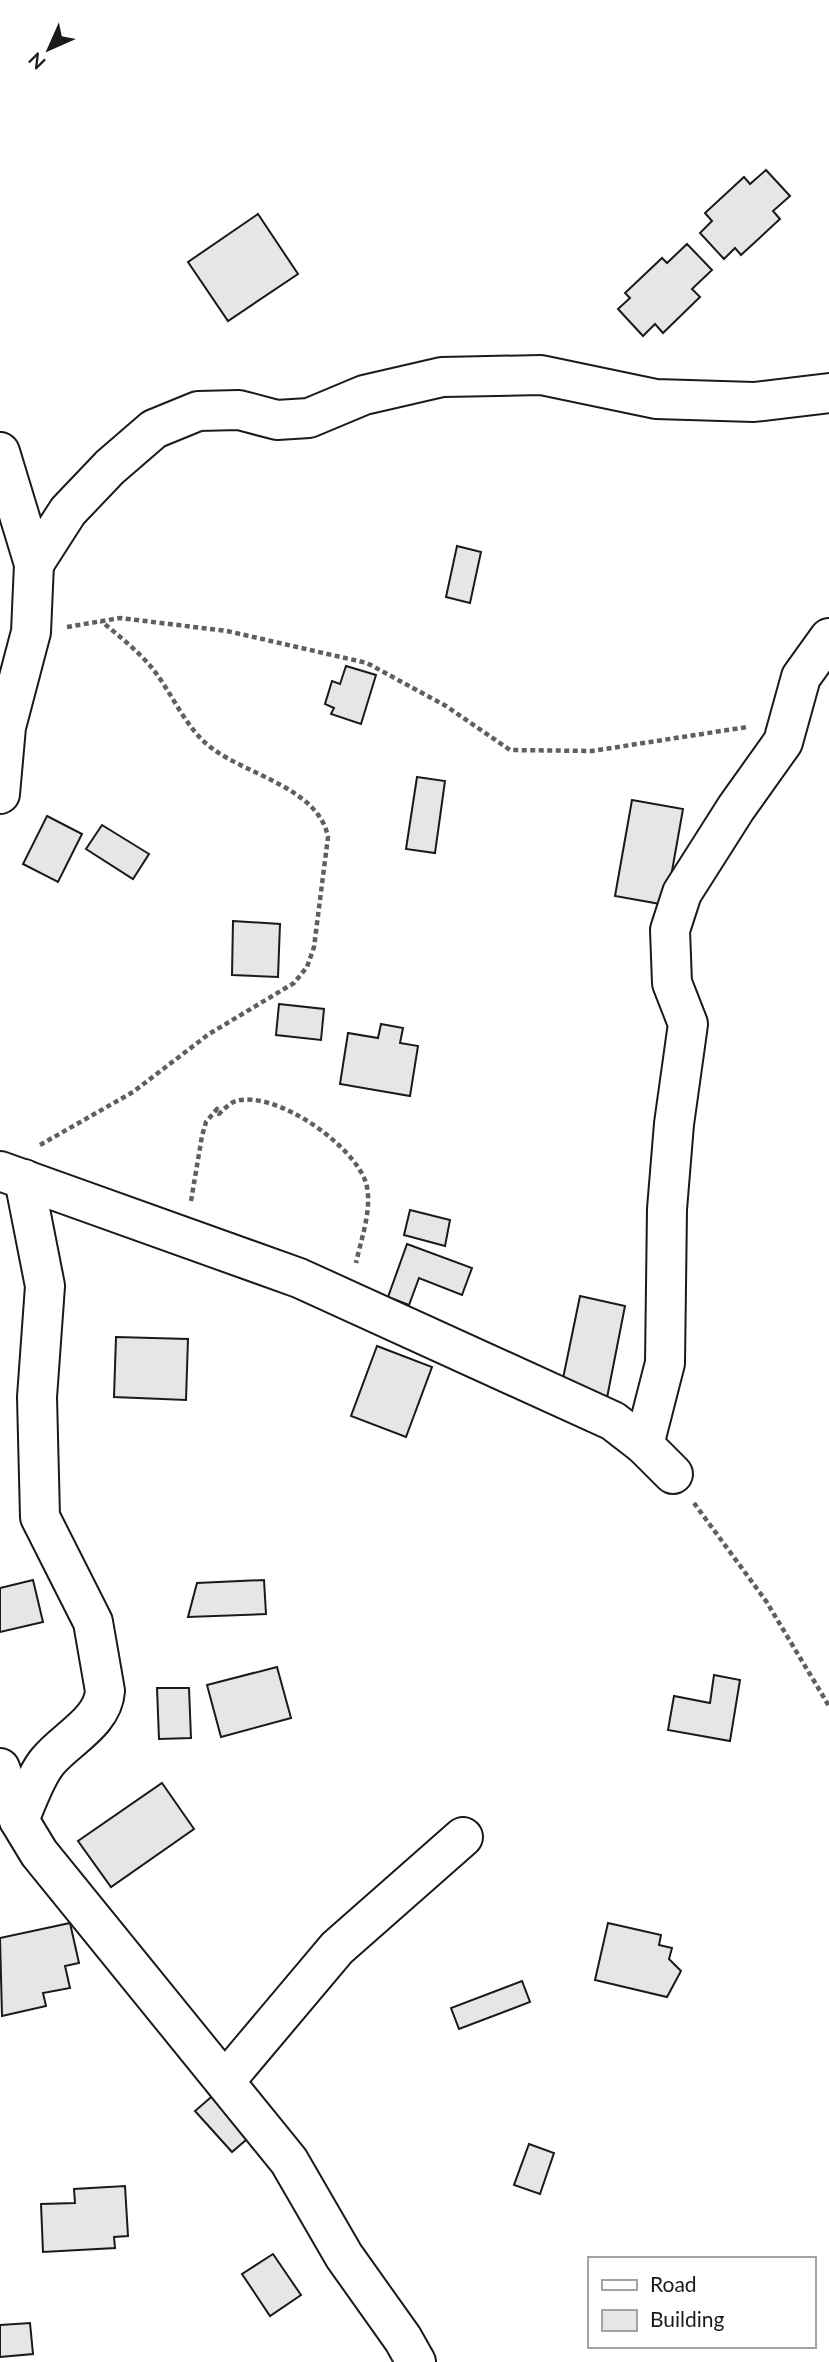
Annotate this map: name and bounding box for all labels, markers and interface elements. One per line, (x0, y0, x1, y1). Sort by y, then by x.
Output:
north arrow (14, 14, 84, 84)
text: N (23, 48, 50, 75)
legend (588, 2257, 815, 2348)
text: Road (650, 2271, 697, 2296)
text: Building (650, 2306, 725, 2331)

